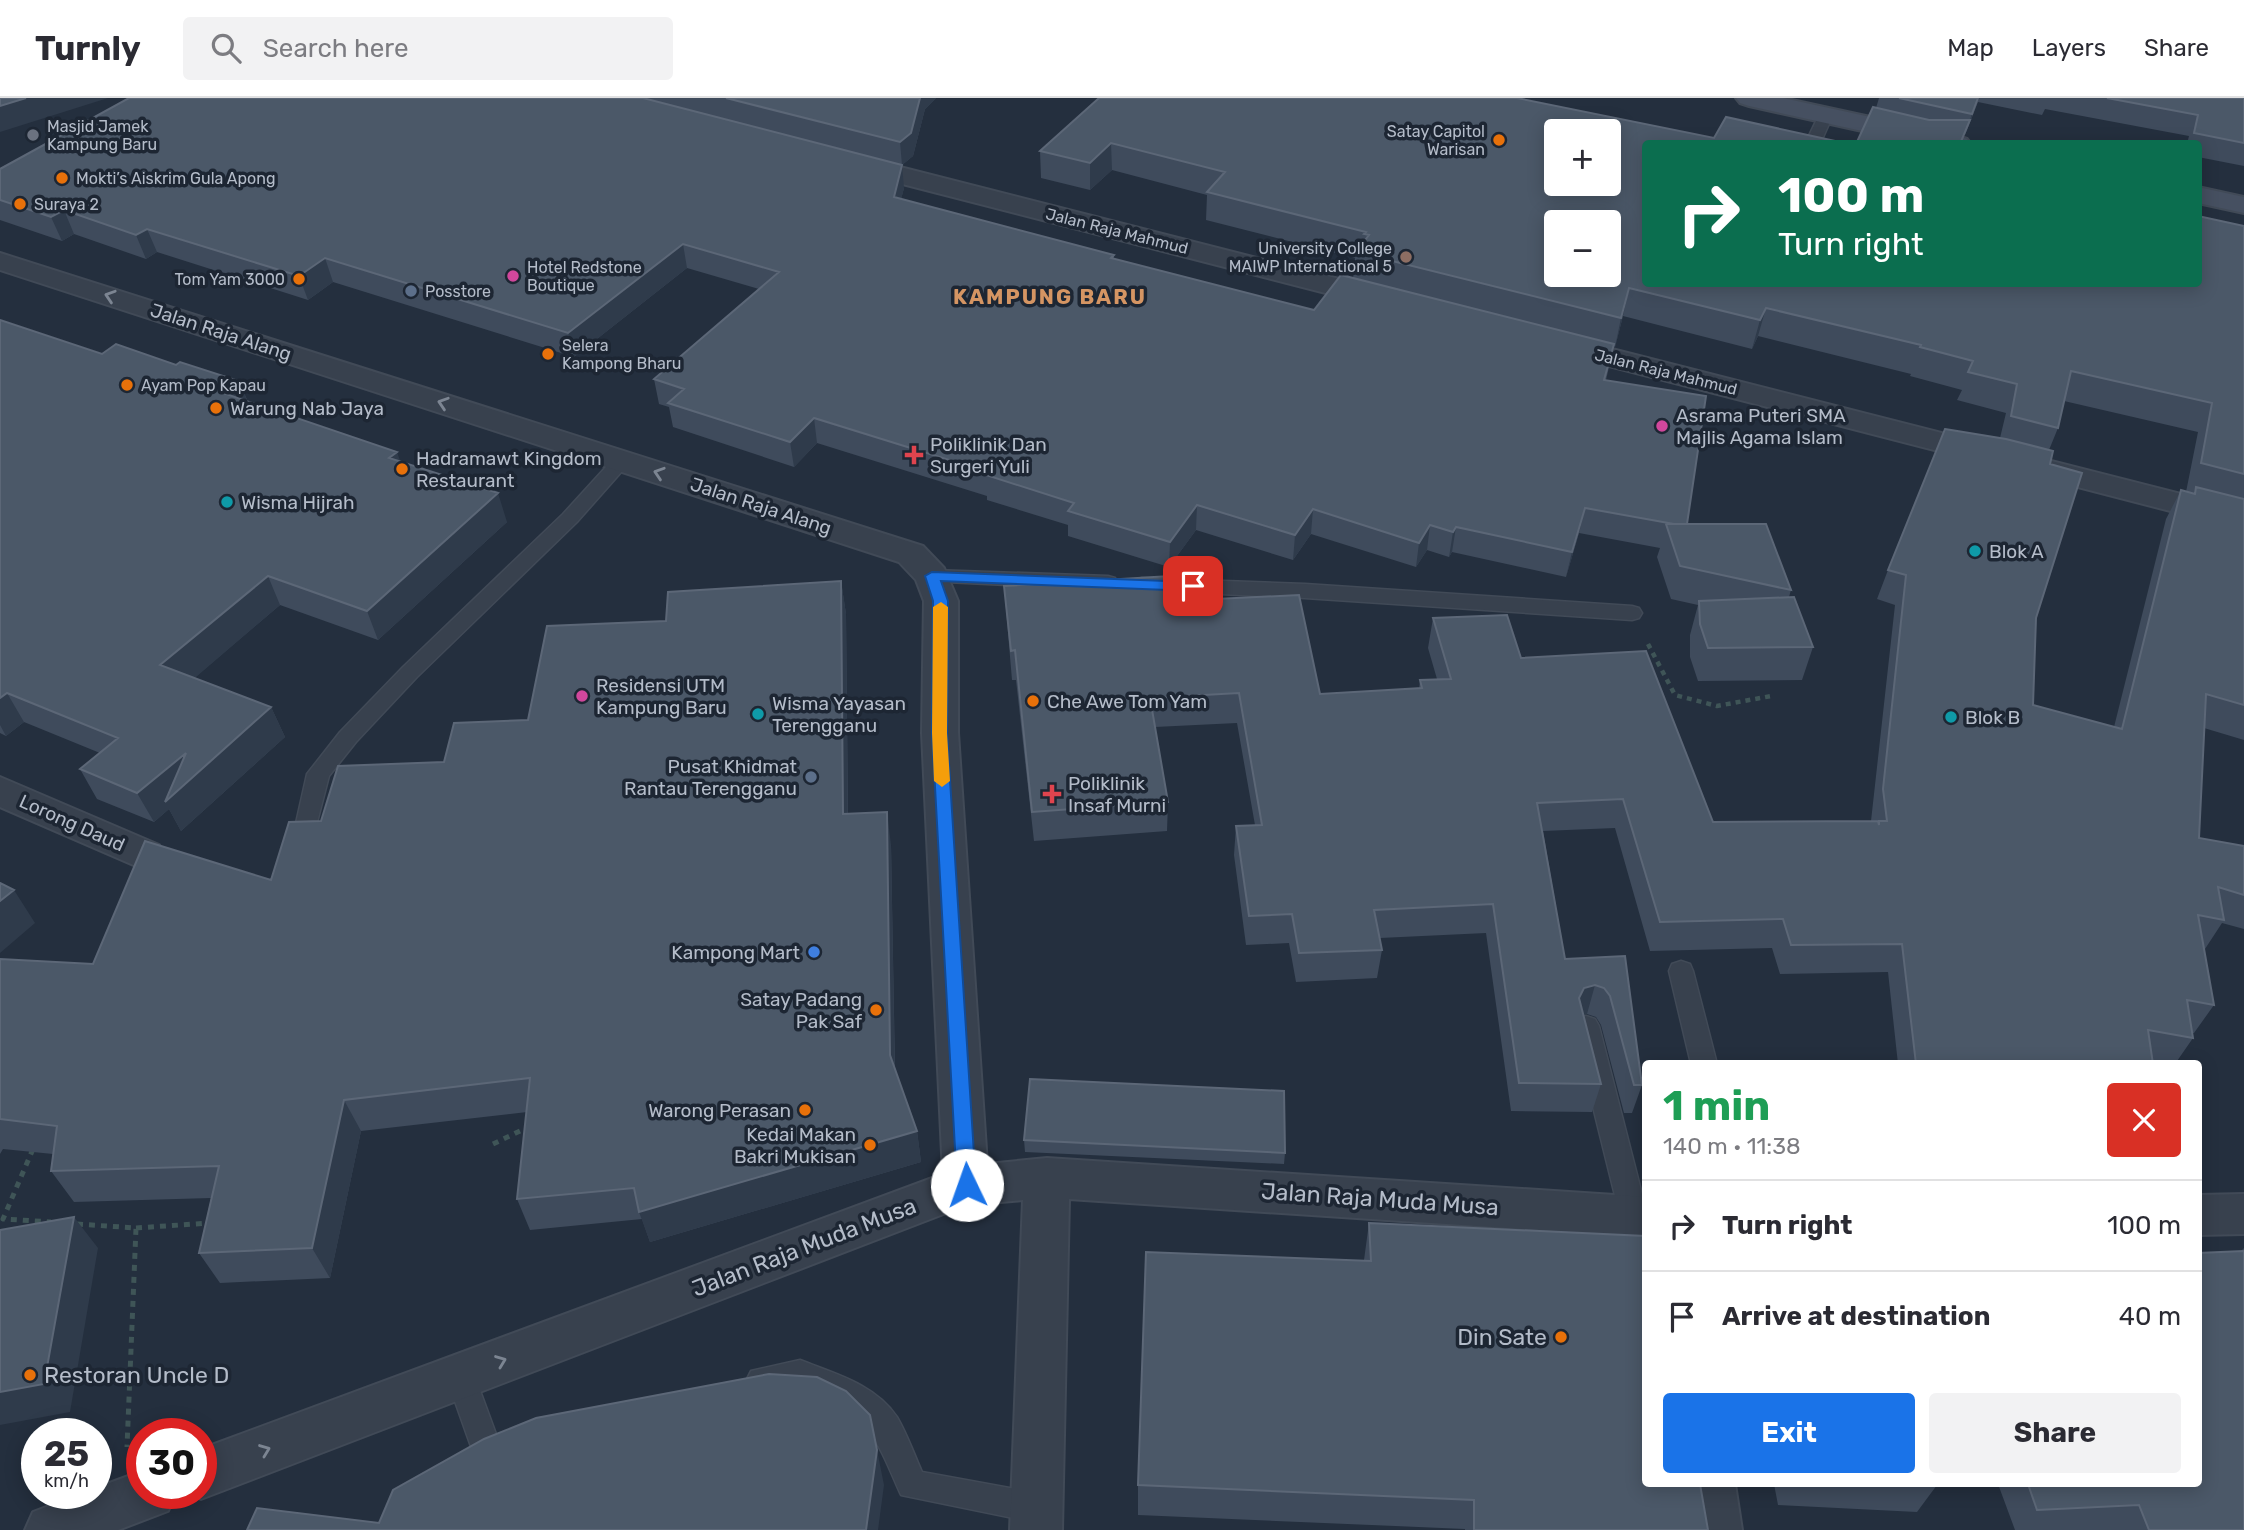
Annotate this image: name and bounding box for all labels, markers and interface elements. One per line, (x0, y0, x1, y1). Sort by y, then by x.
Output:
search box (183, 17, 673, 80)
text: Turnly (35, 29, 141, 68)
icon: search (207, 29, 245, 67)
text: Search here (263, 33, 409, 64)
text: Map (1947, 34, 1994, 62)
text: Layers (2032, 34, 2106, 62)
text: Share (2144, 34, 2209, 62)
place label: Masjid Jamek Kampung Baru (47, 117, 157, 154)
map controls (1544, 119, 1621, 287)
button: + (1544, 119, 1621, 196)
place label: Satay Capitol Warisan (1387, 122, 1485, 159)
marker: Masjid Jamek Kampung Baru (25, 127, 41, 143)
marker: Satay Capitol Warisan (1491, 132, 1507, 148)
text: 100 m (1778, 166, 1924, 224)
icon: right (1663, 168, 1754, 259)
place label: Mokti’s Aiskrim Gula Apong (76, 169, 276, 188)
marker: Mokti’s Aiskrim Gula Apong (54, 170, 70, 186)
place label: Suraya 2 (34, 195, 99, 214)
marker: Suraya 2 (12, 196, 28, 212)
street label: Jalan Raja Mahmud (1044, 204, 1190, 258)
button: − (1544, 210, 1621, 287)
text: Turn right (1778, 225, 1923, 263)
place label: University College MAIWP International 5 (1229, 239, 1392, 276)
marker: University College MAIWP International 5 (1398, 249, 1414, 265)
place label: Hotel Redstone Boutique (527, 258, 642, 295)
marker: Hotel Redstone Boutique (505, 268, 521, 284)
place label: Tom Yam 3000 (175, 270, 285, 289)
marker: Tom Yam 3000 (291, 271, 307, 287)
place label: Posstore (425, 282, 491, 301)
marker: Posstore (403, 283, 419, 299)
district label: KAMPUNG BARU (953, 284, 1147, 309)
one-way arrow (104, 290, 116, 304)
street label: Jalan Raja Alang (148, 298, 294, 366)
place label: Selera Kampong Bharu (562, 336, 681, 373)
street label: Jalan Raja Mahmud (1593, 345, 1739, 399)
marker: Selera Kampong Bharu (540, 346, 556, 362)
place label: Ayam Pop Kapau (141, 376, 266, 395)
marker: Ayam Pop Kapau (119, 377, 135, 393)
place label: Warung Nab Jaya (230, 397, 384, 420)
one-way arrow (437, 397, 449, 412)
marker: Warung Nab Jaya (208, 400, 224, 416)
place label: Asrama Puteri SMA Majlis Agama Islam (1676, 404, 1846, 449)
marker: Asrama Puteri SMA Majlis Agama Islam (1654, 418, 1670, 434)
place label: Poliklinik Dan Surgeri Yuli (930, 433, 1047, 478)
marker: Poliklinik Dan Surgeri Yuli (904, 445, 924, 465)
place label: Hadramawt Kingdom Restaurant (416, 447, 602, 492)
marker: Hadramawt Kingdom Restaurant (394, 461, 410, 477)
one-way arrow (654, 467, 666, 481)
street label: Jalan Raja Alang (688, 472, 834, 540)
place label: Wisma Hijrah (241, 491, 355, 514)
marker: Wisma Hijrah (219, 494, 235, 510)
place label: Blok A (1989, 540, 2044, 563)
marker: Blok A (1967, 543, 1983, 559)
pin (1163, 556, 1223, 616)
icon: arrive (1174, 567, 1212, 605)
place label: Residensi UTM Kampung Baru (596, 674, 727, 719)
marker: Residensi UTM Kampung Baru (574, 688, 590, 704)
place label: Che Awe Tom Yam (1047, 690, 1207, 713)
place label: Wisma Yayasan Terengganu (772, 692, 906, 737)
marker: Che Awe Tom Yam (1025, 693, 1041, 709)
marker: Wisma Yayasan Terengganu (750, 706, 766, 722)
place label: Blok B (1965, 706, 2020, 729)
marker: Blok B (1943, 709, 1959, 725)
place label: Pusat Khidmat Rantau Terengganu (624, 755, 798, 800)
marker: Pusat Khidmat Rantau Terengganu (803, 769, 819, 785)
place label: Poliklinik Insaf Murni (1068, 772, 1166, 817)
marker: Poliklinik Insaf Murni (1042, 784, 1062, 804)
street label: Lorong Daud (16, 789, 128, 857)
place label: Kampong Mart (671, 941, 801, 964)
marker: Kampong Mart (806, 944, 822, 960)
place label: Satay Padang Pak Saf (740, 988, 863, 1033)
marker: Satay Padang Pak Saf (868, 1002, 884, 1018)
text: 1 min (1663, 1081, 1770, 1131)
button: close (2107, 1083, 2181, 1157)
place label: Warong Perasan (648, 1099, 791, 1122)
marker: Warong Perasan (797, 1102, 813, 1118)
place label: Kedai Makan Bakri Mukisan (734, 1123, 856, 1168)
text: 140 m · 11:38 (1663, 1132, 1801, 1160)
marker: Kedai Makan Bakri Mukisan (862, 1137, 878, 1153)
position arrow (930, 1148, 1004, 1222)
street label: Jalan Raja Muda Musa (1260, 1177, 1500, 1221)
street label: Jalan Raja Muda Musa (688, 1191, 920, 1303)
icon: right (1663, 1207, 1701, 1245)
text: Turn right (1722, 1210, 1852, 1241)
text: 100 m (2107, 1210, 2181, 1241)
icon: arrive (1663, 1298, 1701, 1336)
text: Arrive at destination (1722, 1301, 1990, 1332)
text: 40 m (2119, 1301, 2181, 1332)
place label: Din Sate (1457, 1323, 1547, 1351)
marker: Din Sate (1553, 1329, 1569, 1345)
one-way arrow (494, 1355, 507, 1369)
place label: Restoran Uncle D (44, 1361, 229, 1389)
marker: Restoran Uncle D (22, 1367, 38, 1383)
button: Exit (1663, 1393, 1915, 1473)
button: Share (1929, 1393, 2181, 1473)
speed limit sign: 30 (126, 1418, 217, 1509)
text: 25 (44, 1433, 89, 1475)
one-way arrow (259, 1444, 271, 1458)
text: km/h (44, 1470, 89, 1492)

